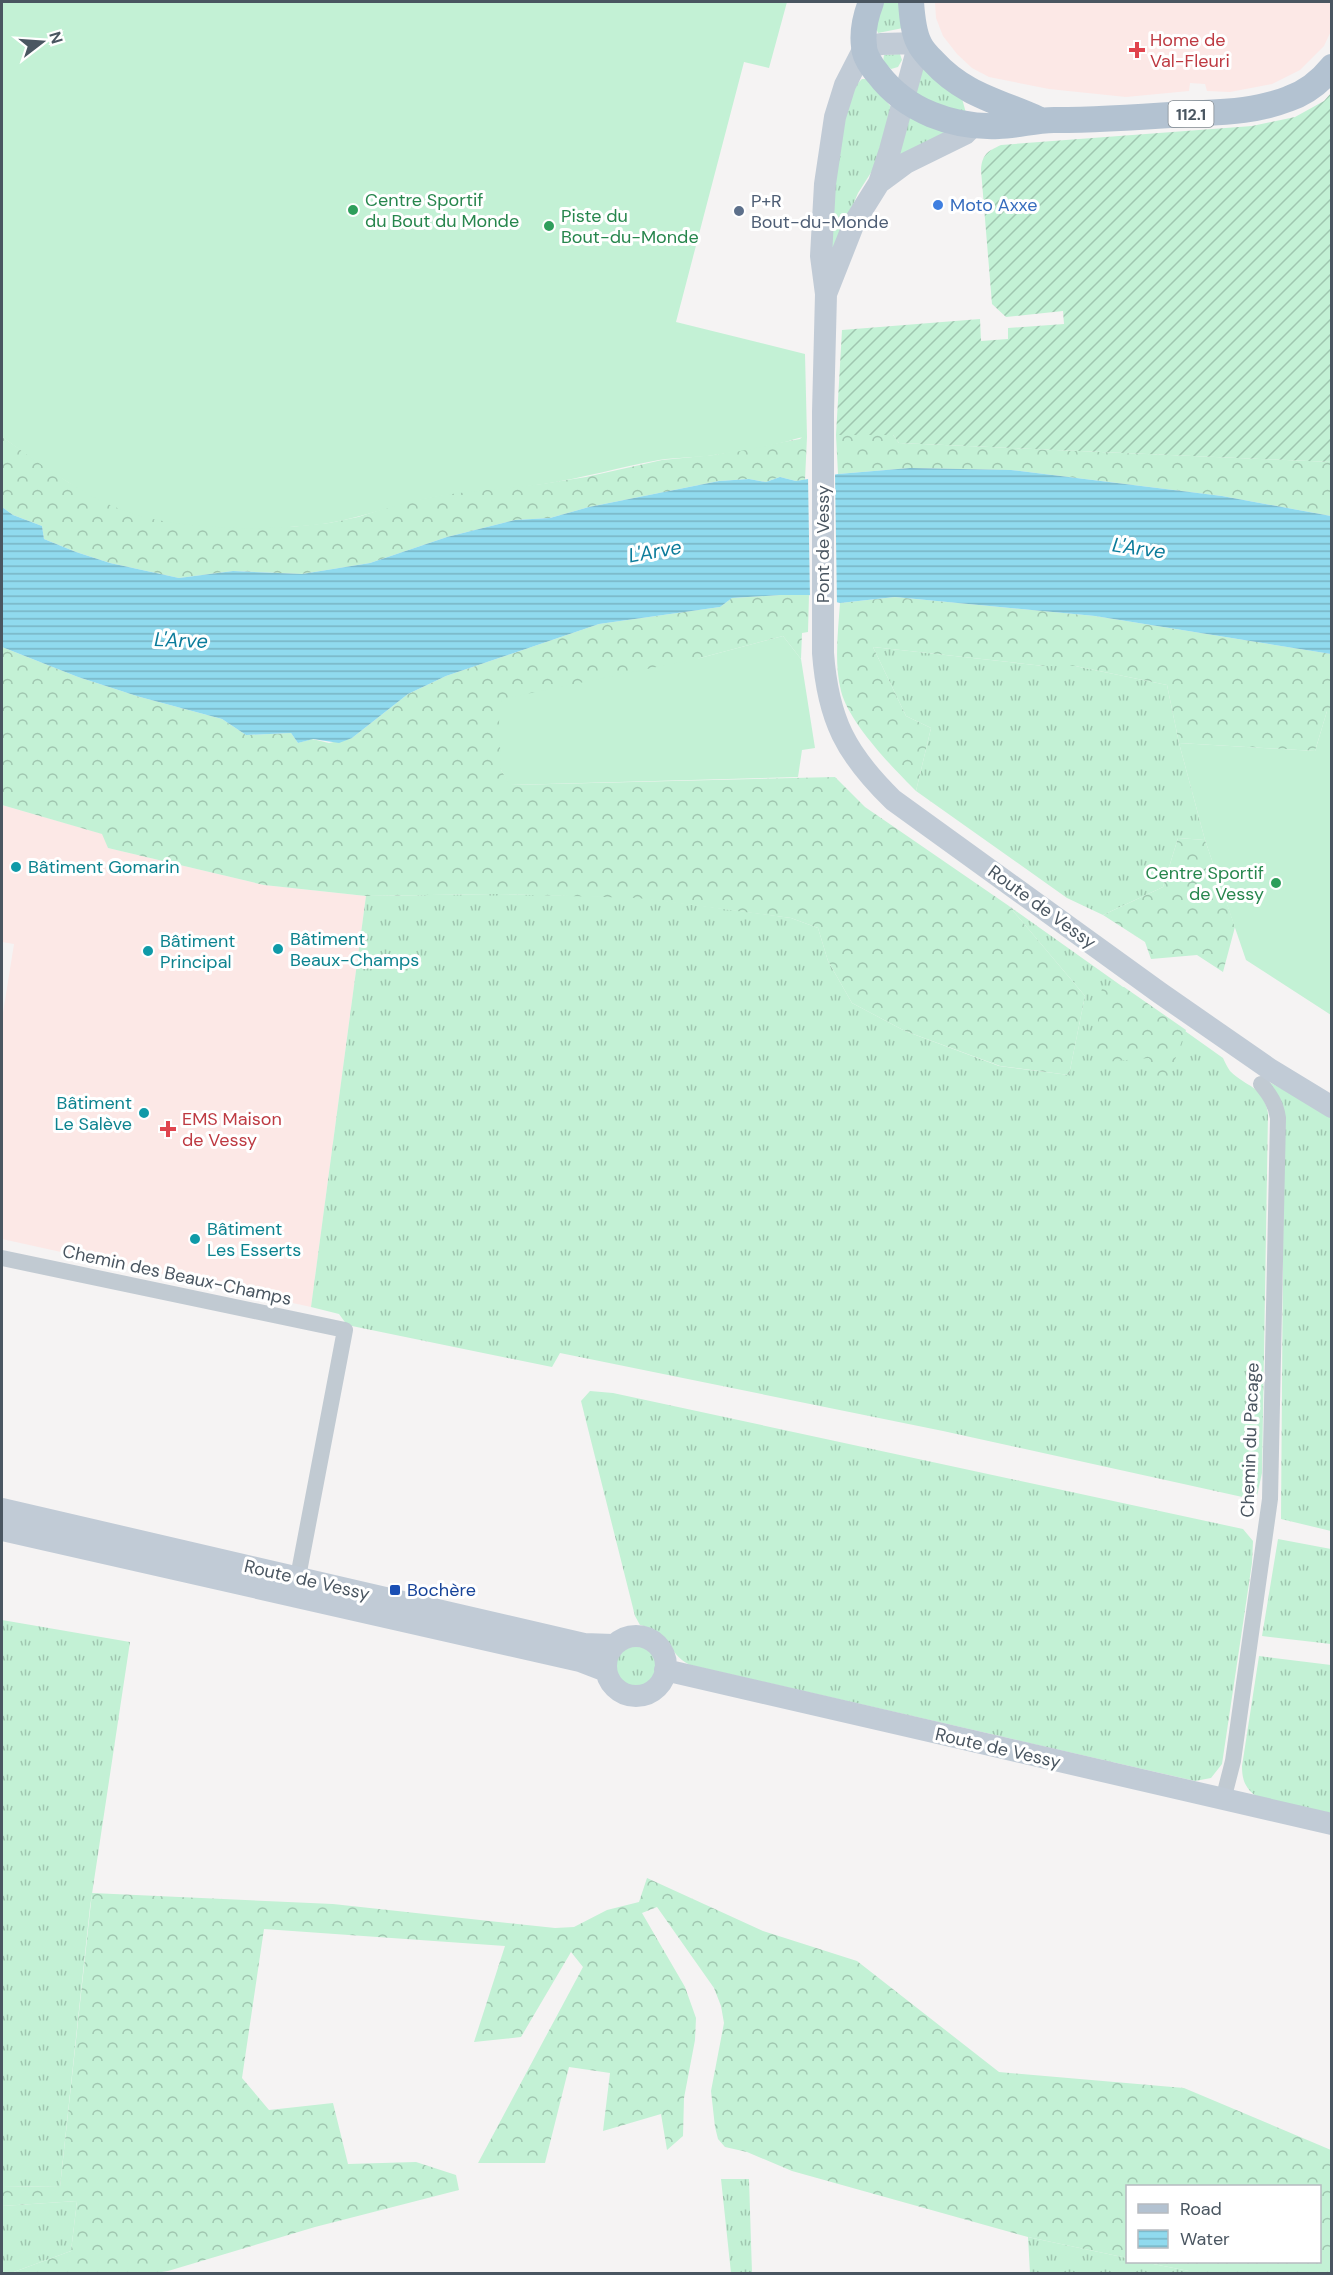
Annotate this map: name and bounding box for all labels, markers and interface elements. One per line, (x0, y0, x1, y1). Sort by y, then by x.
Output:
north arrow (12, 12, 72, 72)
place label: Home de Val-Fleuri (1150, 28, 1230, 73)
text: N (44, 29, 68, 46)
marker: Home de Val-Fleuri (1128, 41, 1146, 59)
road number: 112.1 (1168, 101, 1214, 127)
place label: Centre Sportif du Bout du Monde (365, 188, 519, 233)
place label: P+R Bout-du-Monde (751, 189, 889, 234)
place label: Moto Axxe (950, 193, 1037, 217)
marker: Moto Axxe (931, 198, 945, 212)
marker: Centre Sportif du Bout du Monde (346, 203, 360, 217)
place label: Piste du Bout-du-Monde (561, 204, 699, 249)
marker: P+R Bout-du-Monde (732, 204, 746, 218)
marker: Piste du Bout-du-Monde (542, 219, 556, 233)
street label: Pont de Vessy (811, 485, 835, 603)
water label: L'Arve (1111, 531, 1167, 565)
water label: L'Arve (626, 534, 684, 568)
water label: L'Arve (154, 626, 208, 654)
place label: Bâtiment Gomarin (28, 855, 180, 879)
marker: Bâtiment Gomarin (9, 860, 23, 874)
street label: Route de Vessy (983, 860, 1101, 954)
place label: Centre Sportif de Vessy (1146, 861, 1264, 906)
marker: Centre Sportif de Vessy (1269, 876, 1283, 890)
place label: Bâtiment Beaux-Champs (290, 927, 419, 972)
place label: Bâtiment Principal (160, 929, 235, 974)
marker: Bâtiment Beaux-Champs (271, 942, 285, 956)
marker: Bâtiment Principal (141, 944, 155, 958)
place label: Bâtiment Le Salève (55, 1091, 132, 1136)
marker: Bâtiment Le Salève (137, 1106, 151, 1120)
place label: EMS Maison de Vessy (182, 1107, 282, 1152)
marker: EMS Maison de Vessy (159, 1120, 177, 1138)
place label: Bâtiment Les Esserts (207, 1217, 301, 1262)
marker: Bâtiment Les Esserts (188, 1232, 202, 1246)
street label: Chemin des Beaux-Champs (60, 1239, 294, 1311)
street label: Chemin du Pacage (1235, 1362, 1265, 1518)
street label: Route de Vessy (242, 1554, 372, 1606)
place label: Bochère (407, 1578, 476, 1602)
marker: Bochère (388, 1583, 402, 1597)
street label: Route de Vessy (933, 1722, 1063, 1774)
legend (1126, 2185, 1321, 2263)
text: Road (1180, 2197, 1222, 2221)
text: Water (1180, 2227, 1230, 2251)

